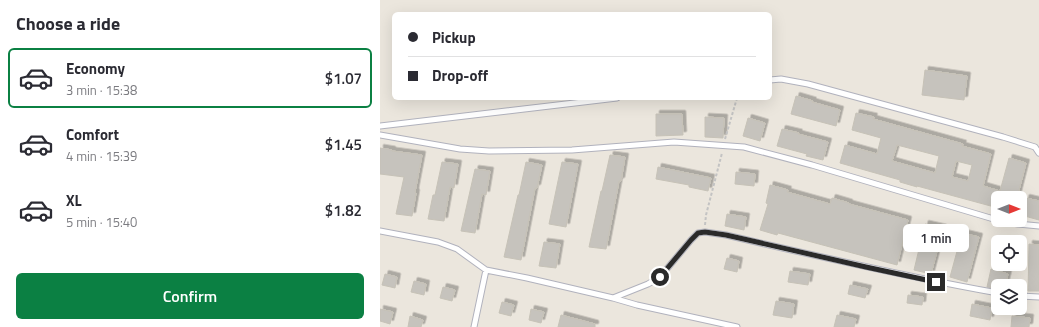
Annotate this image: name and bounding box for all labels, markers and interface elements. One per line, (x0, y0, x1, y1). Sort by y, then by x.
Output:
text: Choose a ride (16, 10, 120, 37)
text: Pickup (432, 26, 476, 49)
text: Economy (66, 57, 125, 80)
icon: car (18, 60, 54, 96)
text: Drop-off (432, 64, 488, 87)
text: $1.07 (325, 67, 362, 90)
text: 3 min · 15:38 (66, 80, 137, 100)
text: Comfort (66, 123, 119, 146)
icon: car (18, 126, 54, 162)
text: $1.45 (325, 133, 362, 156)
text: 4 min · 15:39 (66, 146, 137, 166)
text: XL (66, 189, 82, 212)
north arrow (991, 191, 1027, 227)
map controls (991, 191, 1027, 315)
icon: car (18, 192, 54, 228)
text: $1.82 (325, 199, 362, 222)
text: 5 min · 15:40 (66, 212, 137, 232)
callout: 1 min (903, 224, 969, 252)
text: 1 min (920, 228, 952, 248)
button: locate (991, 235, 1027, 271)
route start (651, 268, 669, 286)
button: Confirm (16, 273, 364, 319)
route end (927, 273, 945, 291)
button: layers (991, 279, 1027, 315)

